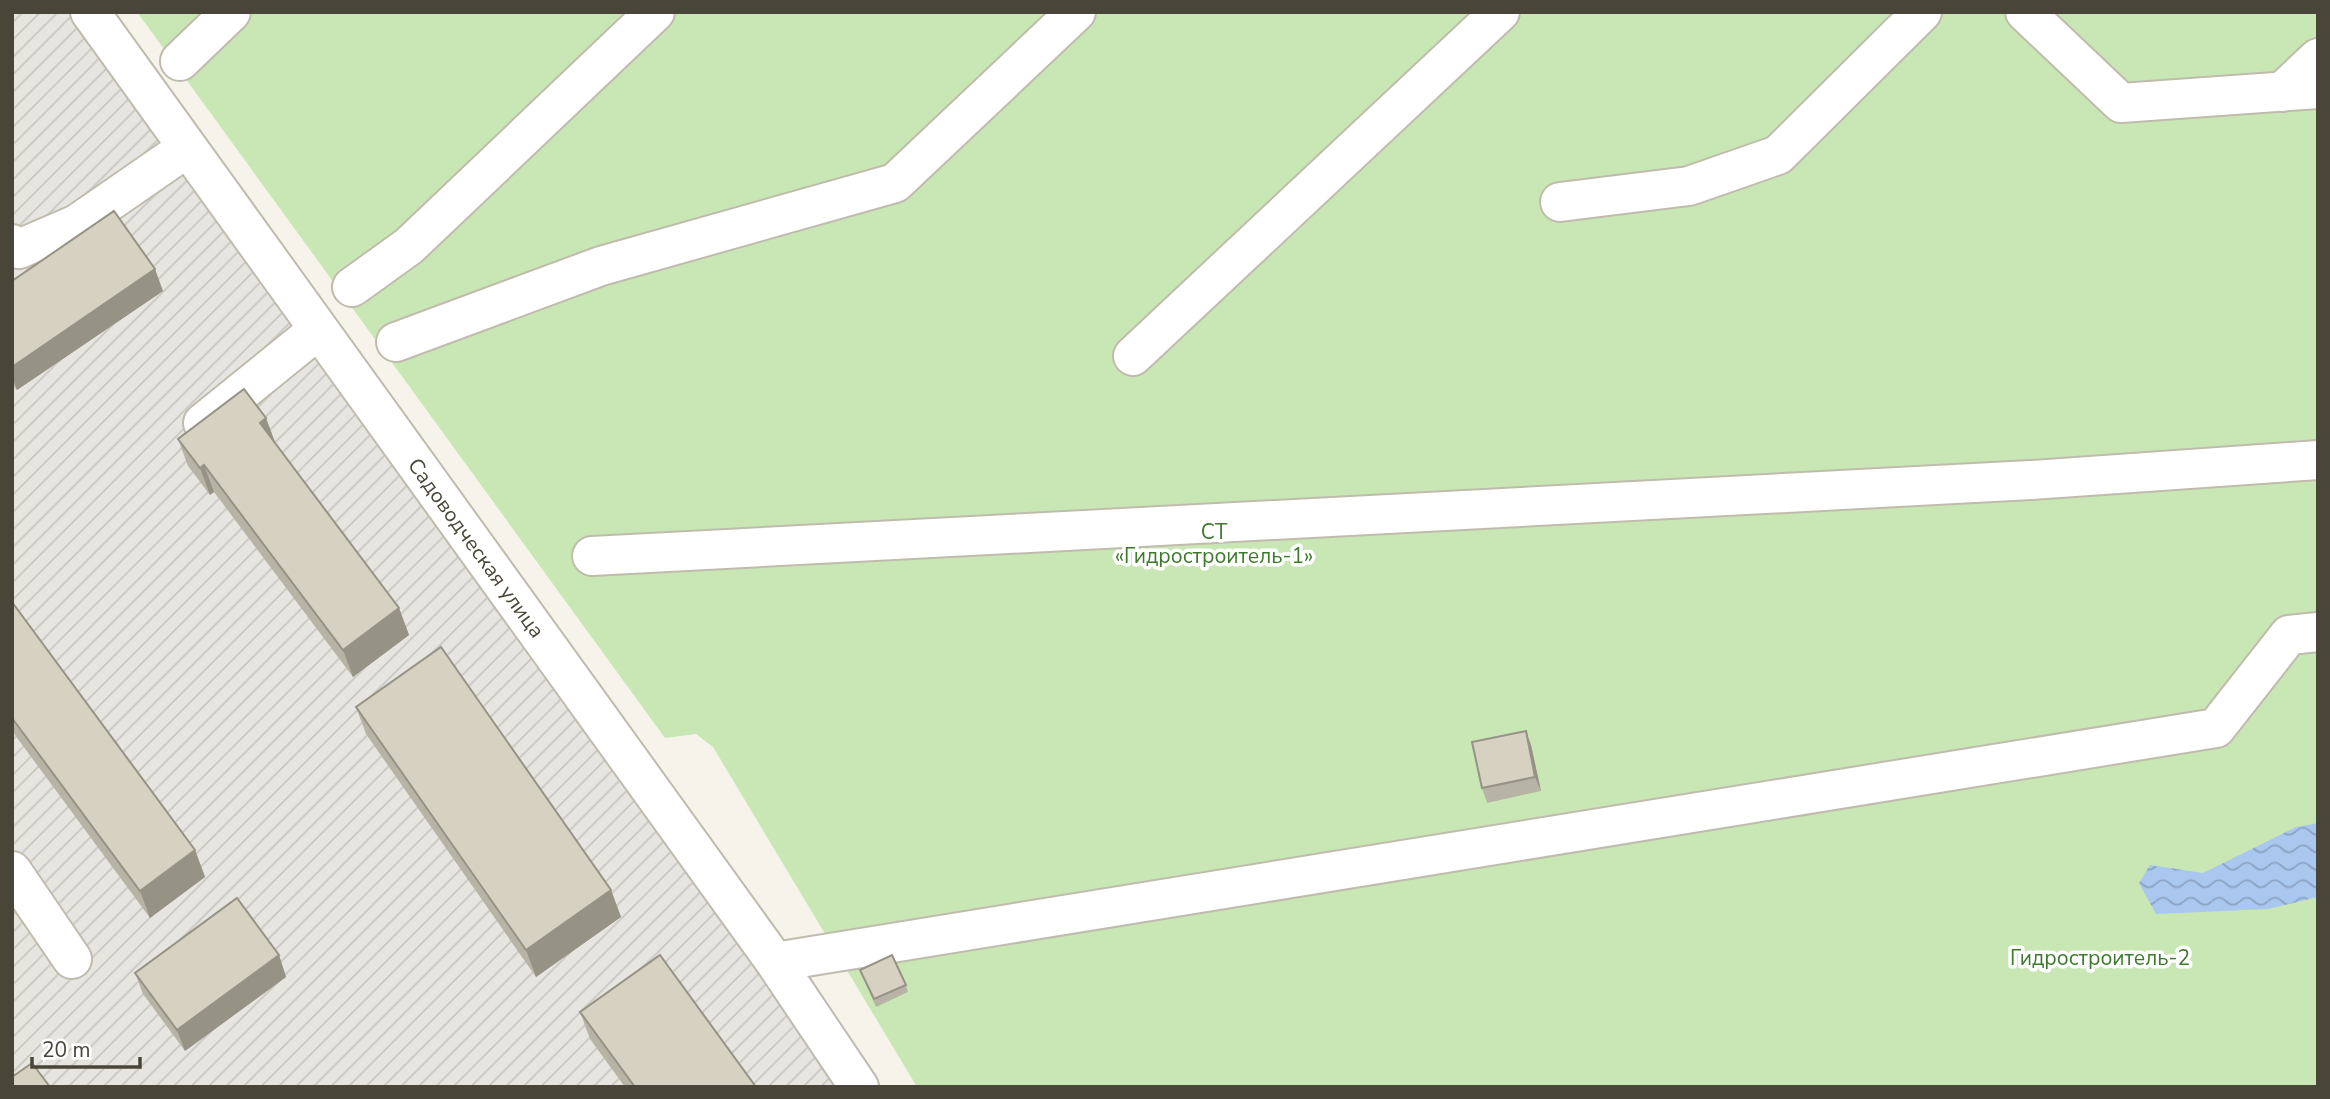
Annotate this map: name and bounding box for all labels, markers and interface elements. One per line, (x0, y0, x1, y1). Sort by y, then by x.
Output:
street label: Садоводческая улица (401, 452, 551, 644)
park label: СТ «Гидростроитель-1» (1115, 518, 1313, 570)
park label: Гидростроитель-2 (2010, 944, 2190, 972)
scale bar (32, 1026, 140, 1070)
text: 20 m (42, 1036, 91, 1064)

